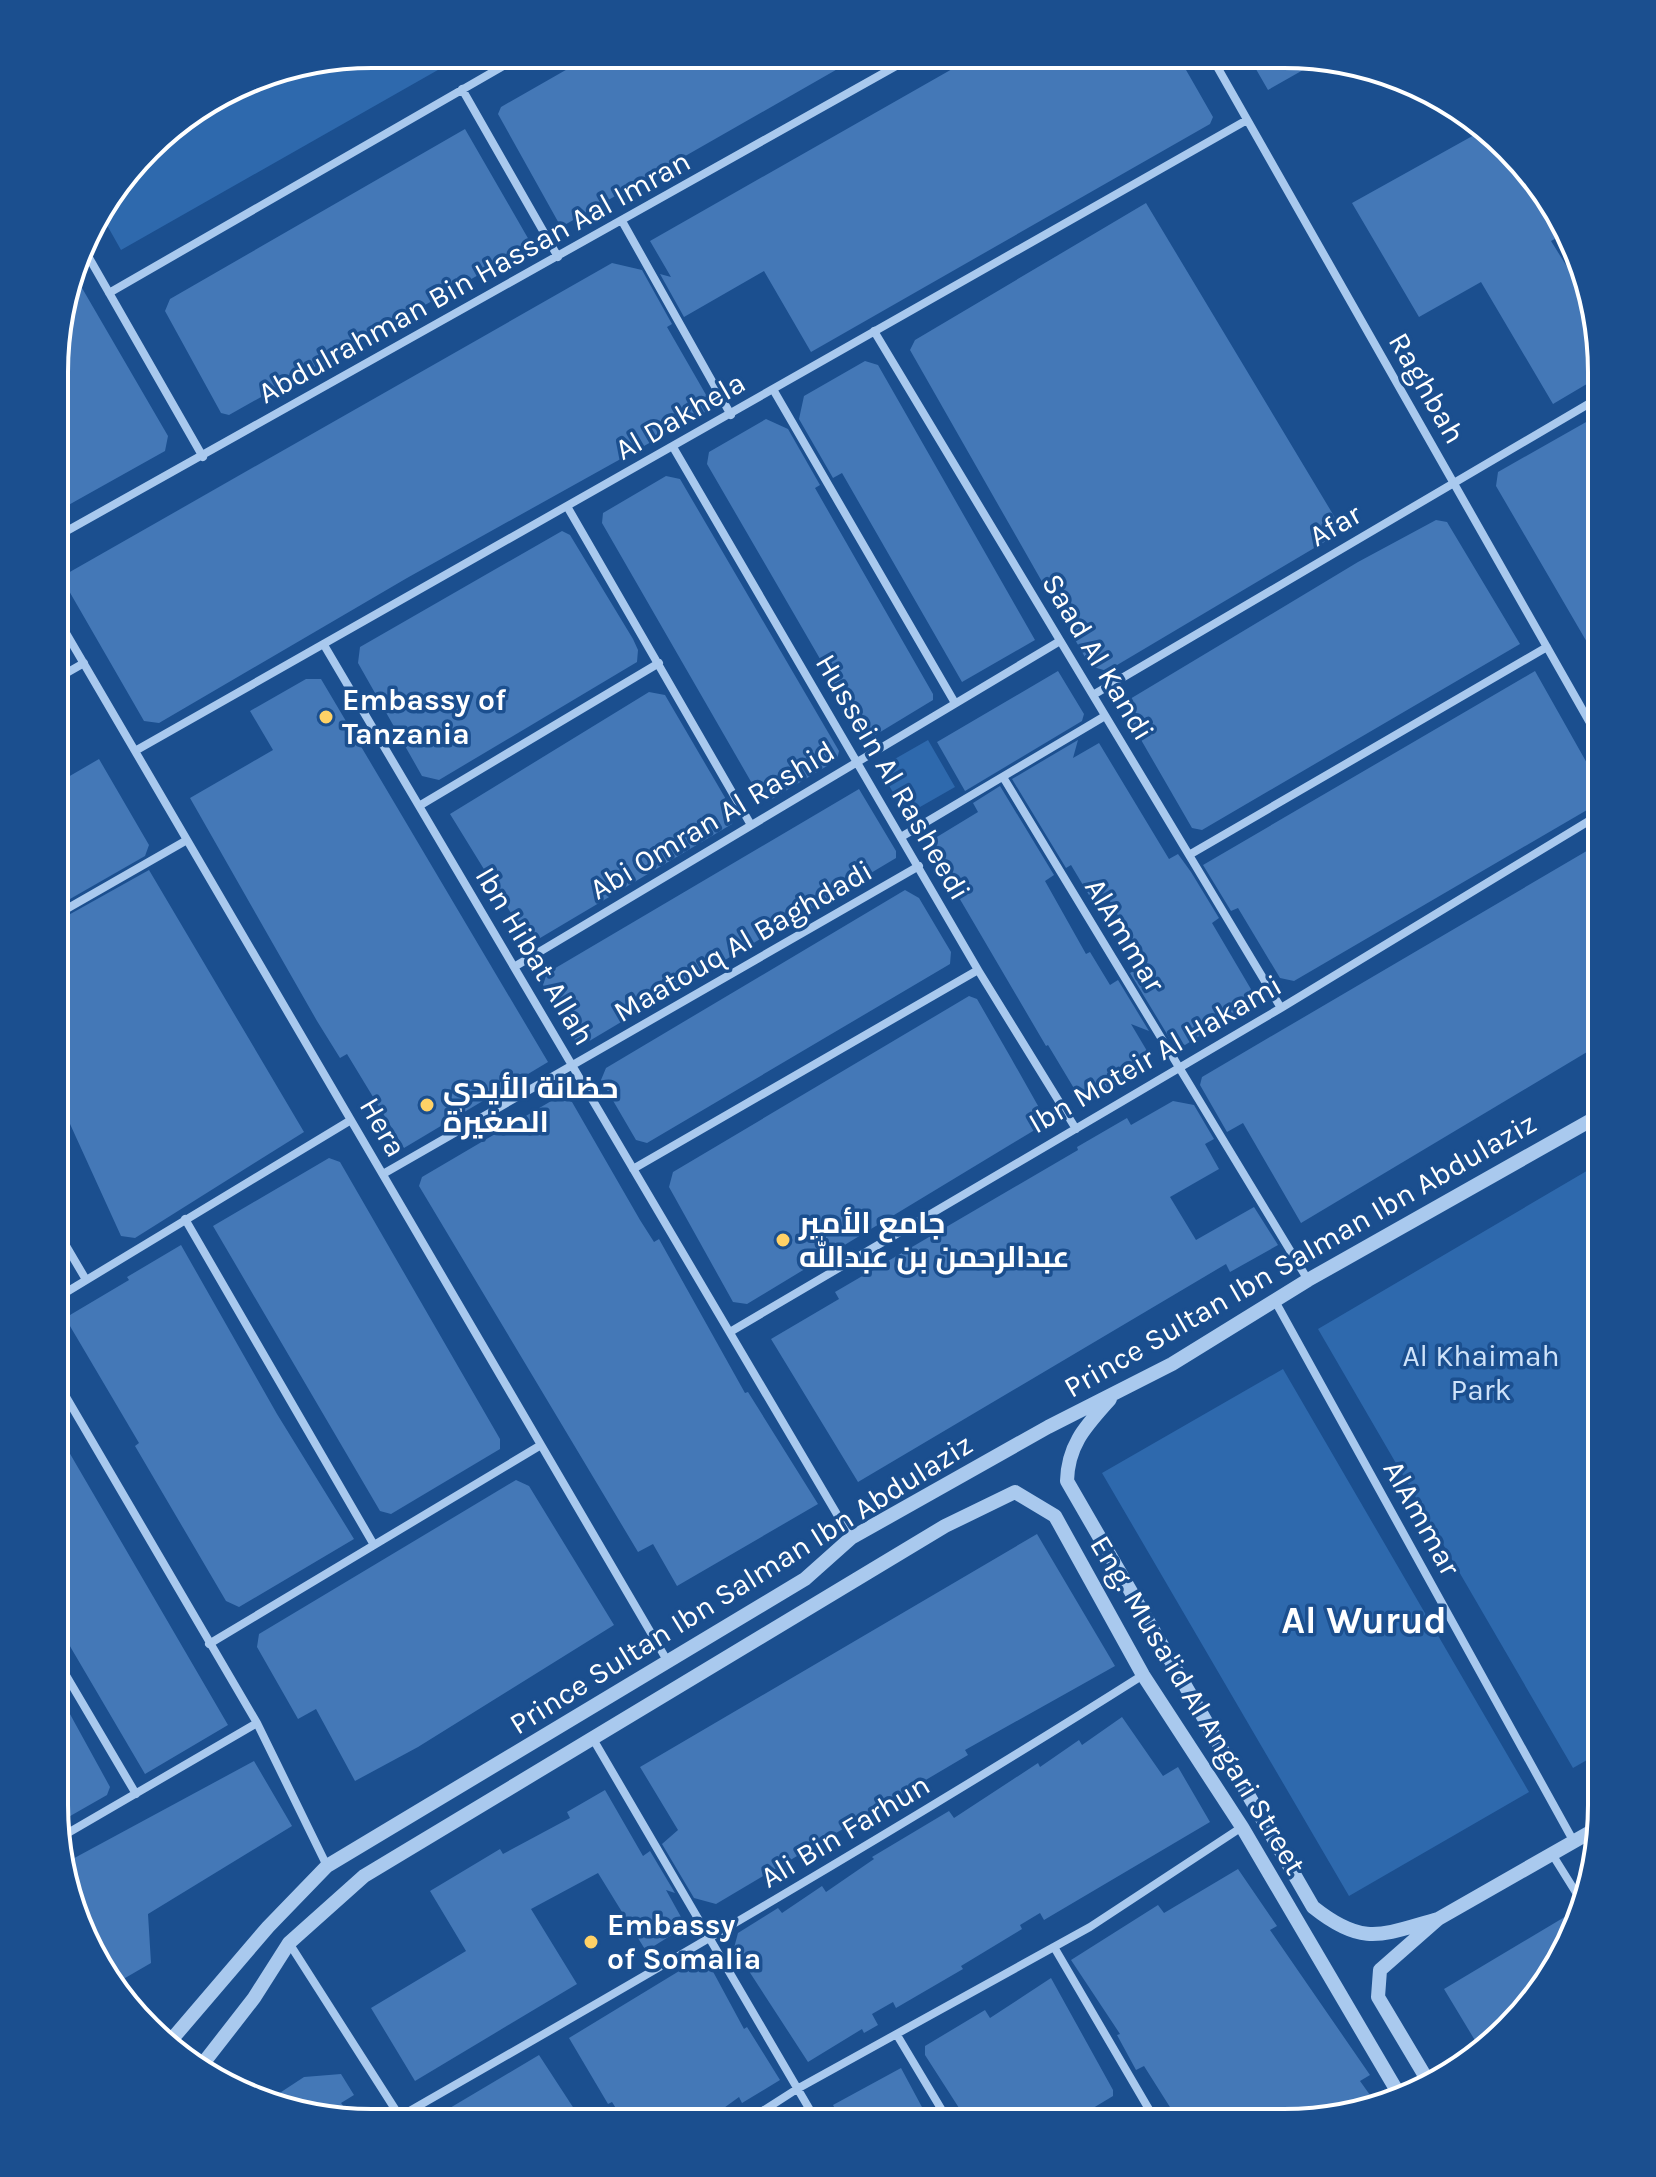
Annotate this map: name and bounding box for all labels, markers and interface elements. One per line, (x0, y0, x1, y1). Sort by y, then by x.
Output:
street label: Abdulrahman Bin Hassan Aal Imran (252, 143, 696, 411)
street label: Raghbah (1381, 326, 1473, 450)
street label: Al Dakhela (608, 364, 752, 468)
street label: Afar (1302, 496, 1368, 554)
street label: Saad Al Kandi (1034, 567, 1162, 747)
street label: Hussein Al Rasheedi (808, 647, 978, 907)
place label: Embassy of Tanzania (342, 682, 507, 752)
marker: Embassy of Tanzania (317, 708, 335, 726)
street label: Abi Omran Al Rashid (583, 733, 841, 907)
street label: Maatouq Al Baghdadi (607, 852, 879, 1030)
street label: Ibn Hibat Allah (468, 860, 602, 1052)
street label: AlAmmar (1077, 872, 1173, 999)
street label: Ibn Moteir Al Hakami (1022, 967, 1288, 1141)
place label: حضانة الأيدي الصغيرة (443, 1070, 619, 1140)
street label: Hera (352, 1091, 414, 1163)
marker: حضانة الأيدي الصغيرة (418, 1096, 436, 1114)
street label: Prince Sultan Ibn Salman Ibn Abdulaziz (1058, 1105, 1542, 1405)
place label: جامع الأمير عبدالرحمن بن عبدالله (798, 1205, 1070, 1275)
marker: جامع الأمير عبدالرحمن بن عبدالله (774, 1231, 792, 1249)
park label: Al Khaimah Park (1402, 1338, 1560, 1408)
street label: Prince Sultan Ibn Salman Ibn Abdulaziz (503, 1426, 979, 1742)
street label: AlAmmar (1376, 1454, 1468, 1582)
street label: Eng. Musa'id Al Angari Street (1082, 1529, 1314, 1881)
district label: Al Wurud (1281, 1598, 1447, 1643)
street label: Ali Bin Farhun (754, 1766, 936, 1896)
place label: Embassy of Somalia (607, 1907, 761, 1977)
marker: Embassy of Somalia (582, 1933, 600, 1951)

